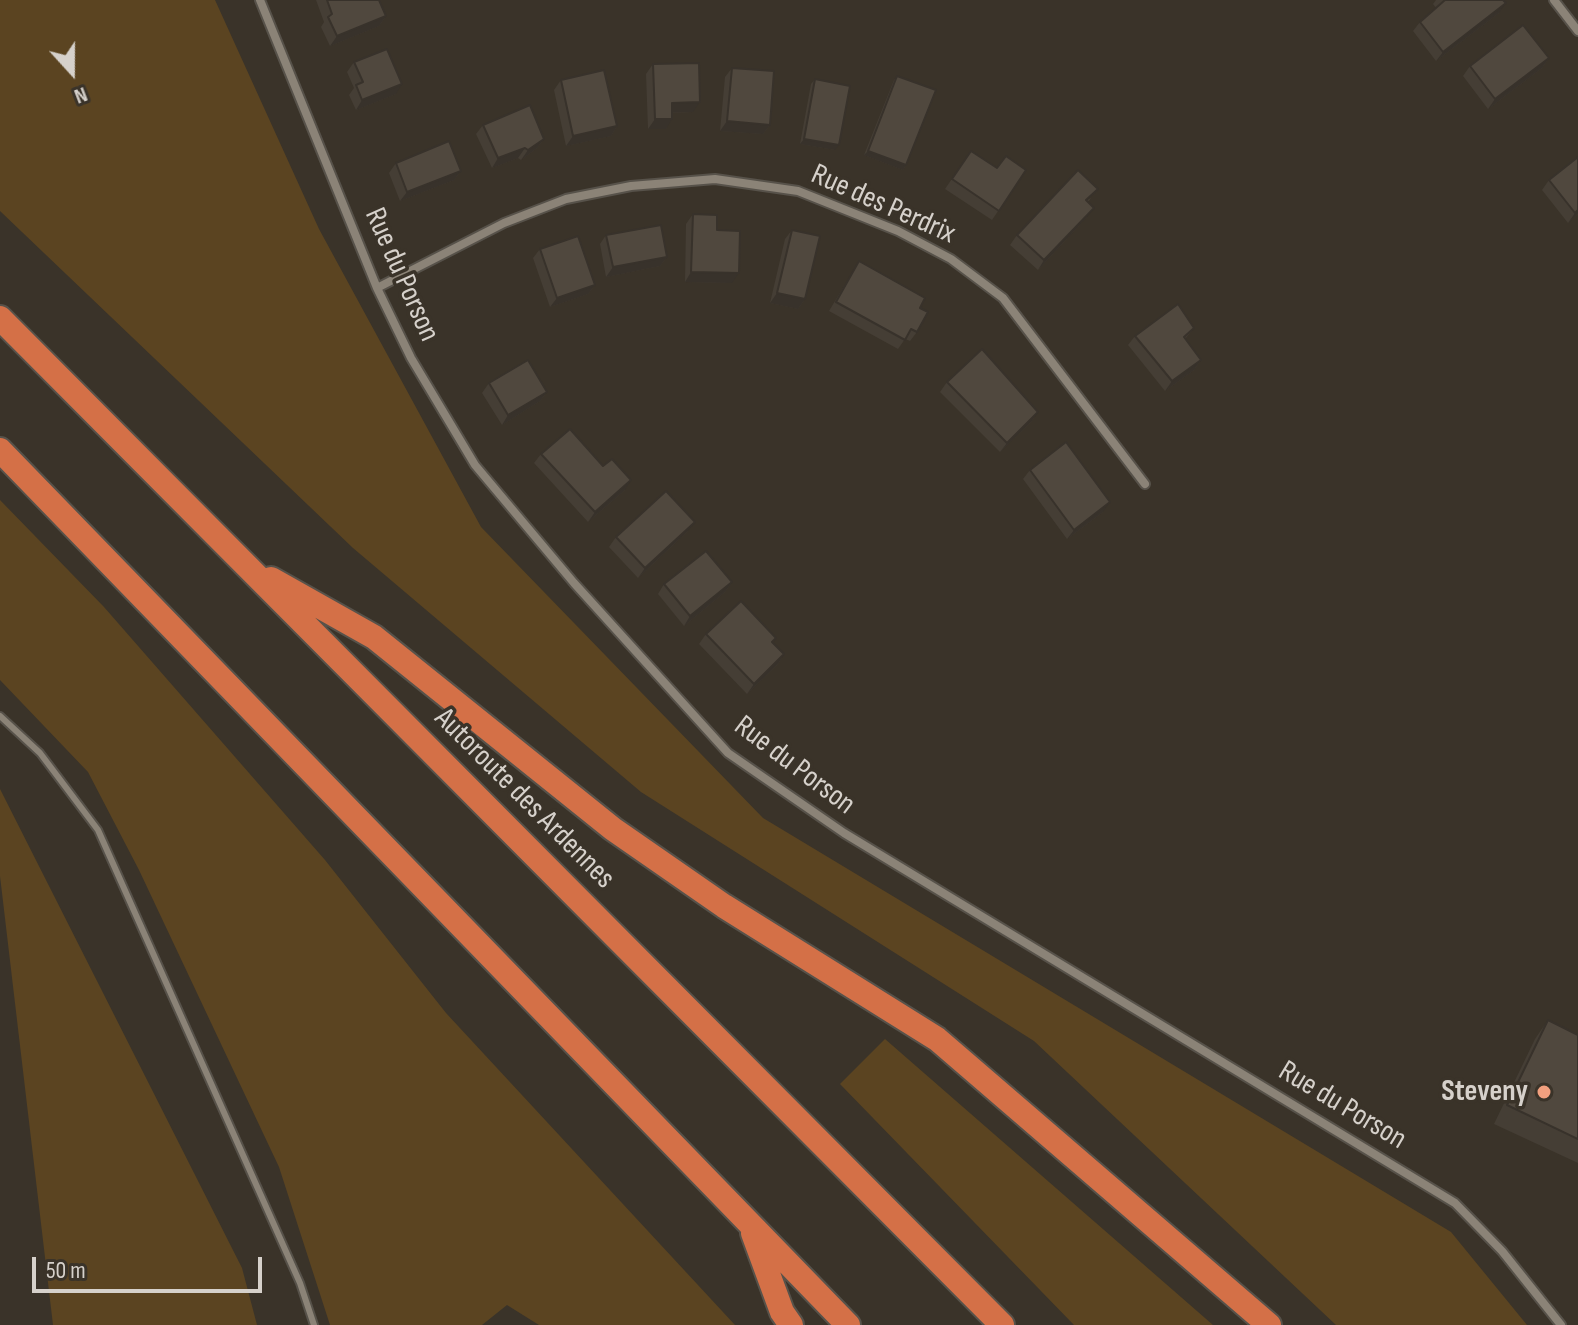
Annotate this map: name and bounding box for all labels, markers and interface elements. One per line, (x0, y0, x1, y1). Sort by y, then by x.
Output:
north arrow (32, 32, 112, 112)
text: N (70, 80, 91, 110)
street label: Rue des Perdrix (805, 157, 961, 253)
street label: Rue du Porson (356, 203, 446, 347)
street label: Autoroute des Ardennes (426, 701, 622, 897)
street label: Rue du Porson (726, 709, 862, 823)
street label: Rue du Porson (1272, 1054, 1412, 1158)
place label: Steveny (1441, 1074, 1528, 1110)
marker: Steveny (1535, 1083, 1553, 1101)
scale bar (36, 1241, 266, 1291)
text: 50 m (46, 1256, 86, 1285)

